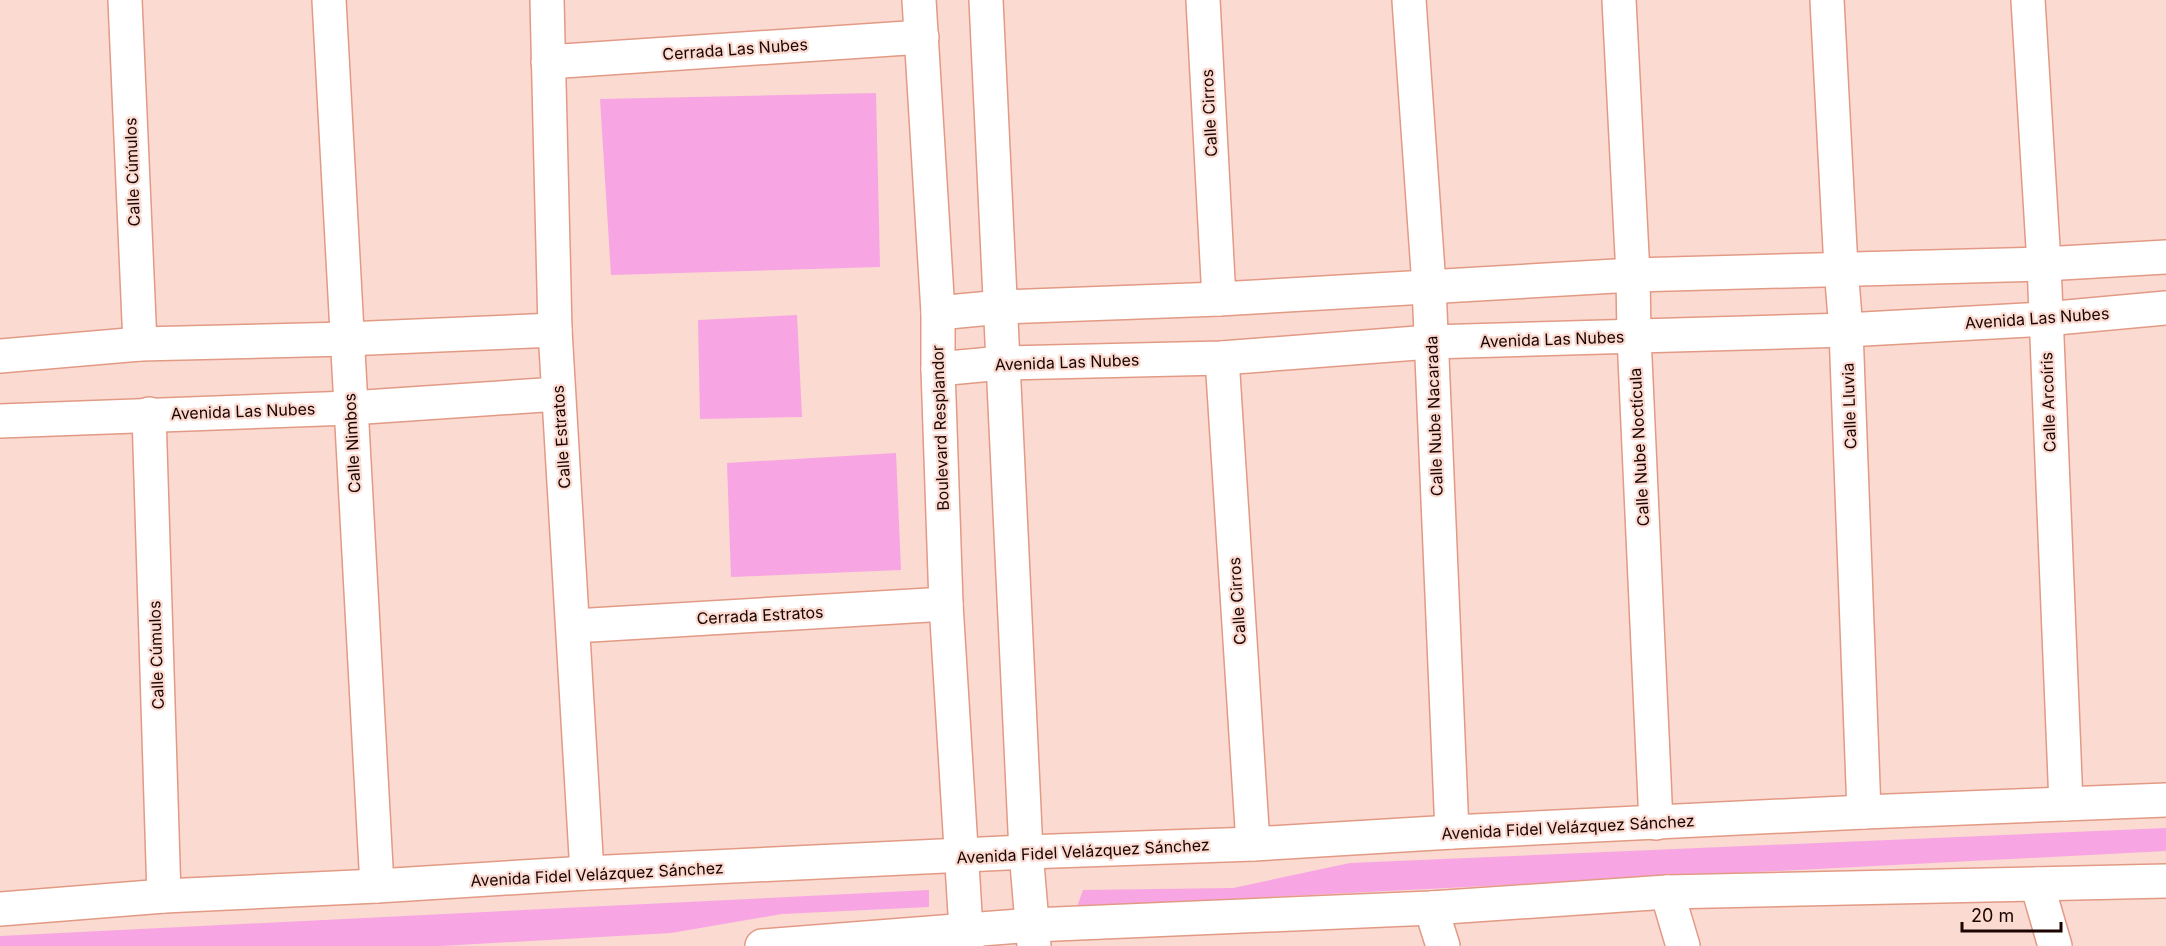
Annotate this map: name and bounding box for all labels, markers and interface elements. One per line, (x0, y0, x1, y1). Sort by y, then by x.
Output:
street label: Cerrada Las Nubes (662, 34, 808, 64)
street label: Calle Cirros (1197, 69, 1221, 157)
street label: Calle Cúmulos (120, 117, 144, 227)
street label: Avenida Las Nubes (1964, 303, 2110, 333)
street label: Avenida Las Nubes (1479, 326, 1625, 352)
street label: Calle Nube Nacarada (1421, 335, 1447, 497)
street label: Boulevard Resplandor (927, 345, 953, 511)
street label: Avenida Las Nubes (994, 349, 1140, 375)
street label: Calle Arcoíris (2036, 352, 2060, 452)
street label: Calle Lluvia (1837, 362, 1861, 450)
street label: Calle Nube Noctícula (1625, 367, 1653, 527)
street label: Calle Estratos (547, 385, 575, 489)
street label: Calle Nimbos (339, 393, 365, 493)
street label: Avenida Las Nubes (170, 398, 316, 424)
street label: Calle Cirros (1224, 556, 1250, 646)
street label: Calle Cúmulos (144, 600, 168, 710)
street label: Cerrada Estratos (696, 602, 824, 628)
street label: Avenida Fidel Velázquez Sánchez (1441, 810, 1695, 844)
street label: Avenida Fidel Velázquez Sánchez (956, 834, 1210, 868)
street label: Avenida Fidel Velázquez Sánchez (470, 857, 724, 891)
scale bar (1962, 895, 2061, 933)
text: 20 m (1971, 905, 2014, 926)

